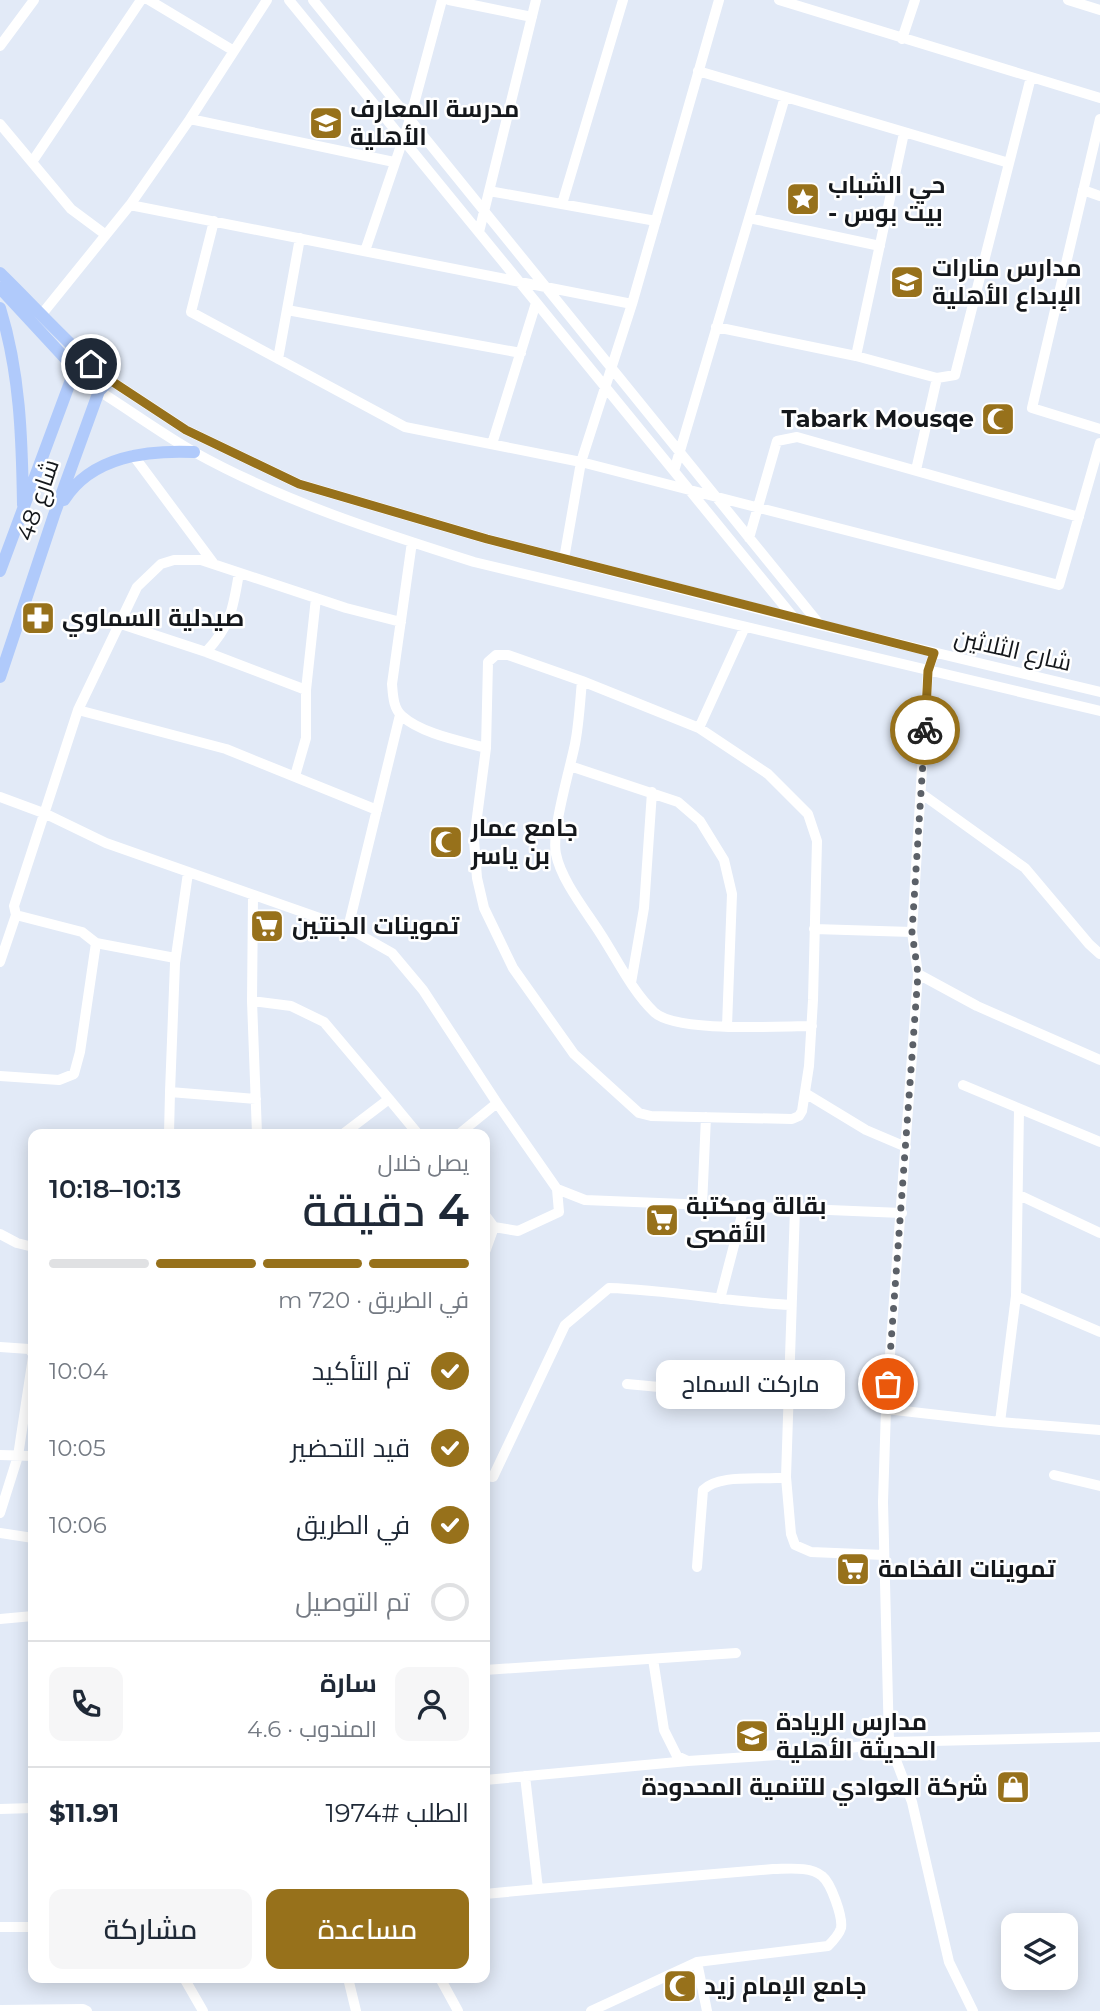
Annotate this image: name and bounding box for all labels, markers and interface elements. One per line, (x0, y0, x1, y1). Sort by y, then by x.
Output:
place label: مدرسة المعارف الأهلية (350, 94, 519, 151)
school or university icon: مدرسة المعارف الأهلية (307, 104, 345, 142)
place label: حي الشباب - بيت بوس (828, 170, 945, 227)
place icon: حي الشباب - بيت بوس (784, 180, 822, 218)
place label: مدارس منارات الإبداع الأهلية (932, 253, 1082, 312)
school or university icon: مدارس منارات الإبداع الأهلية (888, 263, 926, 301)
pin (61, 334, 121, 394)
icon: home (72, 345, 110, 383)
mosque icon: Tabark Mousqe (979, 400, 1017, 438)
place label: Tabark Mousqe (782, 404, 974, 433)
street label: شارع 48 (10, 455, 67, 545)
pharmacy icon: صيدلية السماوي (19, 599, 57, 637)
place label: صيدلية السماوي (62, 603, 244, 637)
street label: شارع الثلاثين (951, 622, 1074, 679)
courier (890, 695, 960, 765)
icon: bike (906, 711, 944, 749)
place label: جامع عمار بن ياسر (470, 813, 578, 870)
mosque icon: جامع عمار بن ياسر (427, 823, 465, 861)
supermarket icon: تموينات الجنتين (248, 907, 286, 945)
place label: تموينات الجنتين (292, 911, 460, 940)
text: يصل خلال (378, 1149, 469, 1177)
text: 10:13–10:18 (49, 1173, 181, 1205)
text: 4 دقيقة (303, 1181, 469, 1238)
place label: بقالة ومكتبة الأقصى (686, 1191, 827, 1248)
supermarket icon: بقالة ومكتبة الأقصى (643, 1201, 681, 1239)
text: في الطريق · 720 m (278, 1286, 469, 1314)
icon: check (431, 1352, 469, 1390)
pin (858, 1354, 918, 1414)
text: تم التأكيد (312, 1355, 410, 1387)
text: 10:04 (49, 1357, 108, 1385)
callout: ماركت السماح (657, 1360, 846, 1408)
icon: bag (869, 1365, 907, 1403)
text: ماركت السماح (681, 1370, 820, 1398)
icon: check (431, 1429, 469, 1467)
text: قيد التحضير (291, 1432, 410, 1464)
text: 10:05 (49, 1434, 106, 1462)
icon: check (431, 1506, 469, 1544)
text: في الطريق (296, 1509, 410, 1541)
text: 10:06 (49, 1511, 107, 1539)
supermarket icon: تموينات الفخامة (834, 1550, 872, 1588)
place label: تموينات الفخامة (878, 1554, 1056, 1583)
text: تم التوصيل (295, 1586, 410, 1618)
button: phone (49, 1667, 123, 1741)
text: سارة (320, 1667, 377, 1699)
button: person (395, 1667, 469, 1741)
place label: مدارس الريادة الحديثة الأهلية (776, 1707, 936, 1764)
text: المندوب · 4.6 (247, 1715, 377, 1743)
school or university icon: مدارس الريادة الحديثة الأهلية (733, 1717, 771, 1755)
shop icon: شركة العوادي للتنمية المحدودة (994, 1768, 1032, 1806)
place label: شركة العوادي للتنمية المحدودة (642, 1772, 988, 1806)
text: $11.91 (49, 1797, 119, 1829)
text: الطلب #1974 (325, 1797, 469, 1829)
button: مشاركة (49, 1889, 252, 1969)
button: مساعدة (266, 1889, 469, 1969)
map controls (1001, 1913, 1078, 1990)
button: layers (1001, 1913, 1078, 1990)
mosque icon: جامع الإمام زيد (661, 1967, 699, 2005)
place label: جامع الإمام زيد (704, 1971, 867, 2002)

